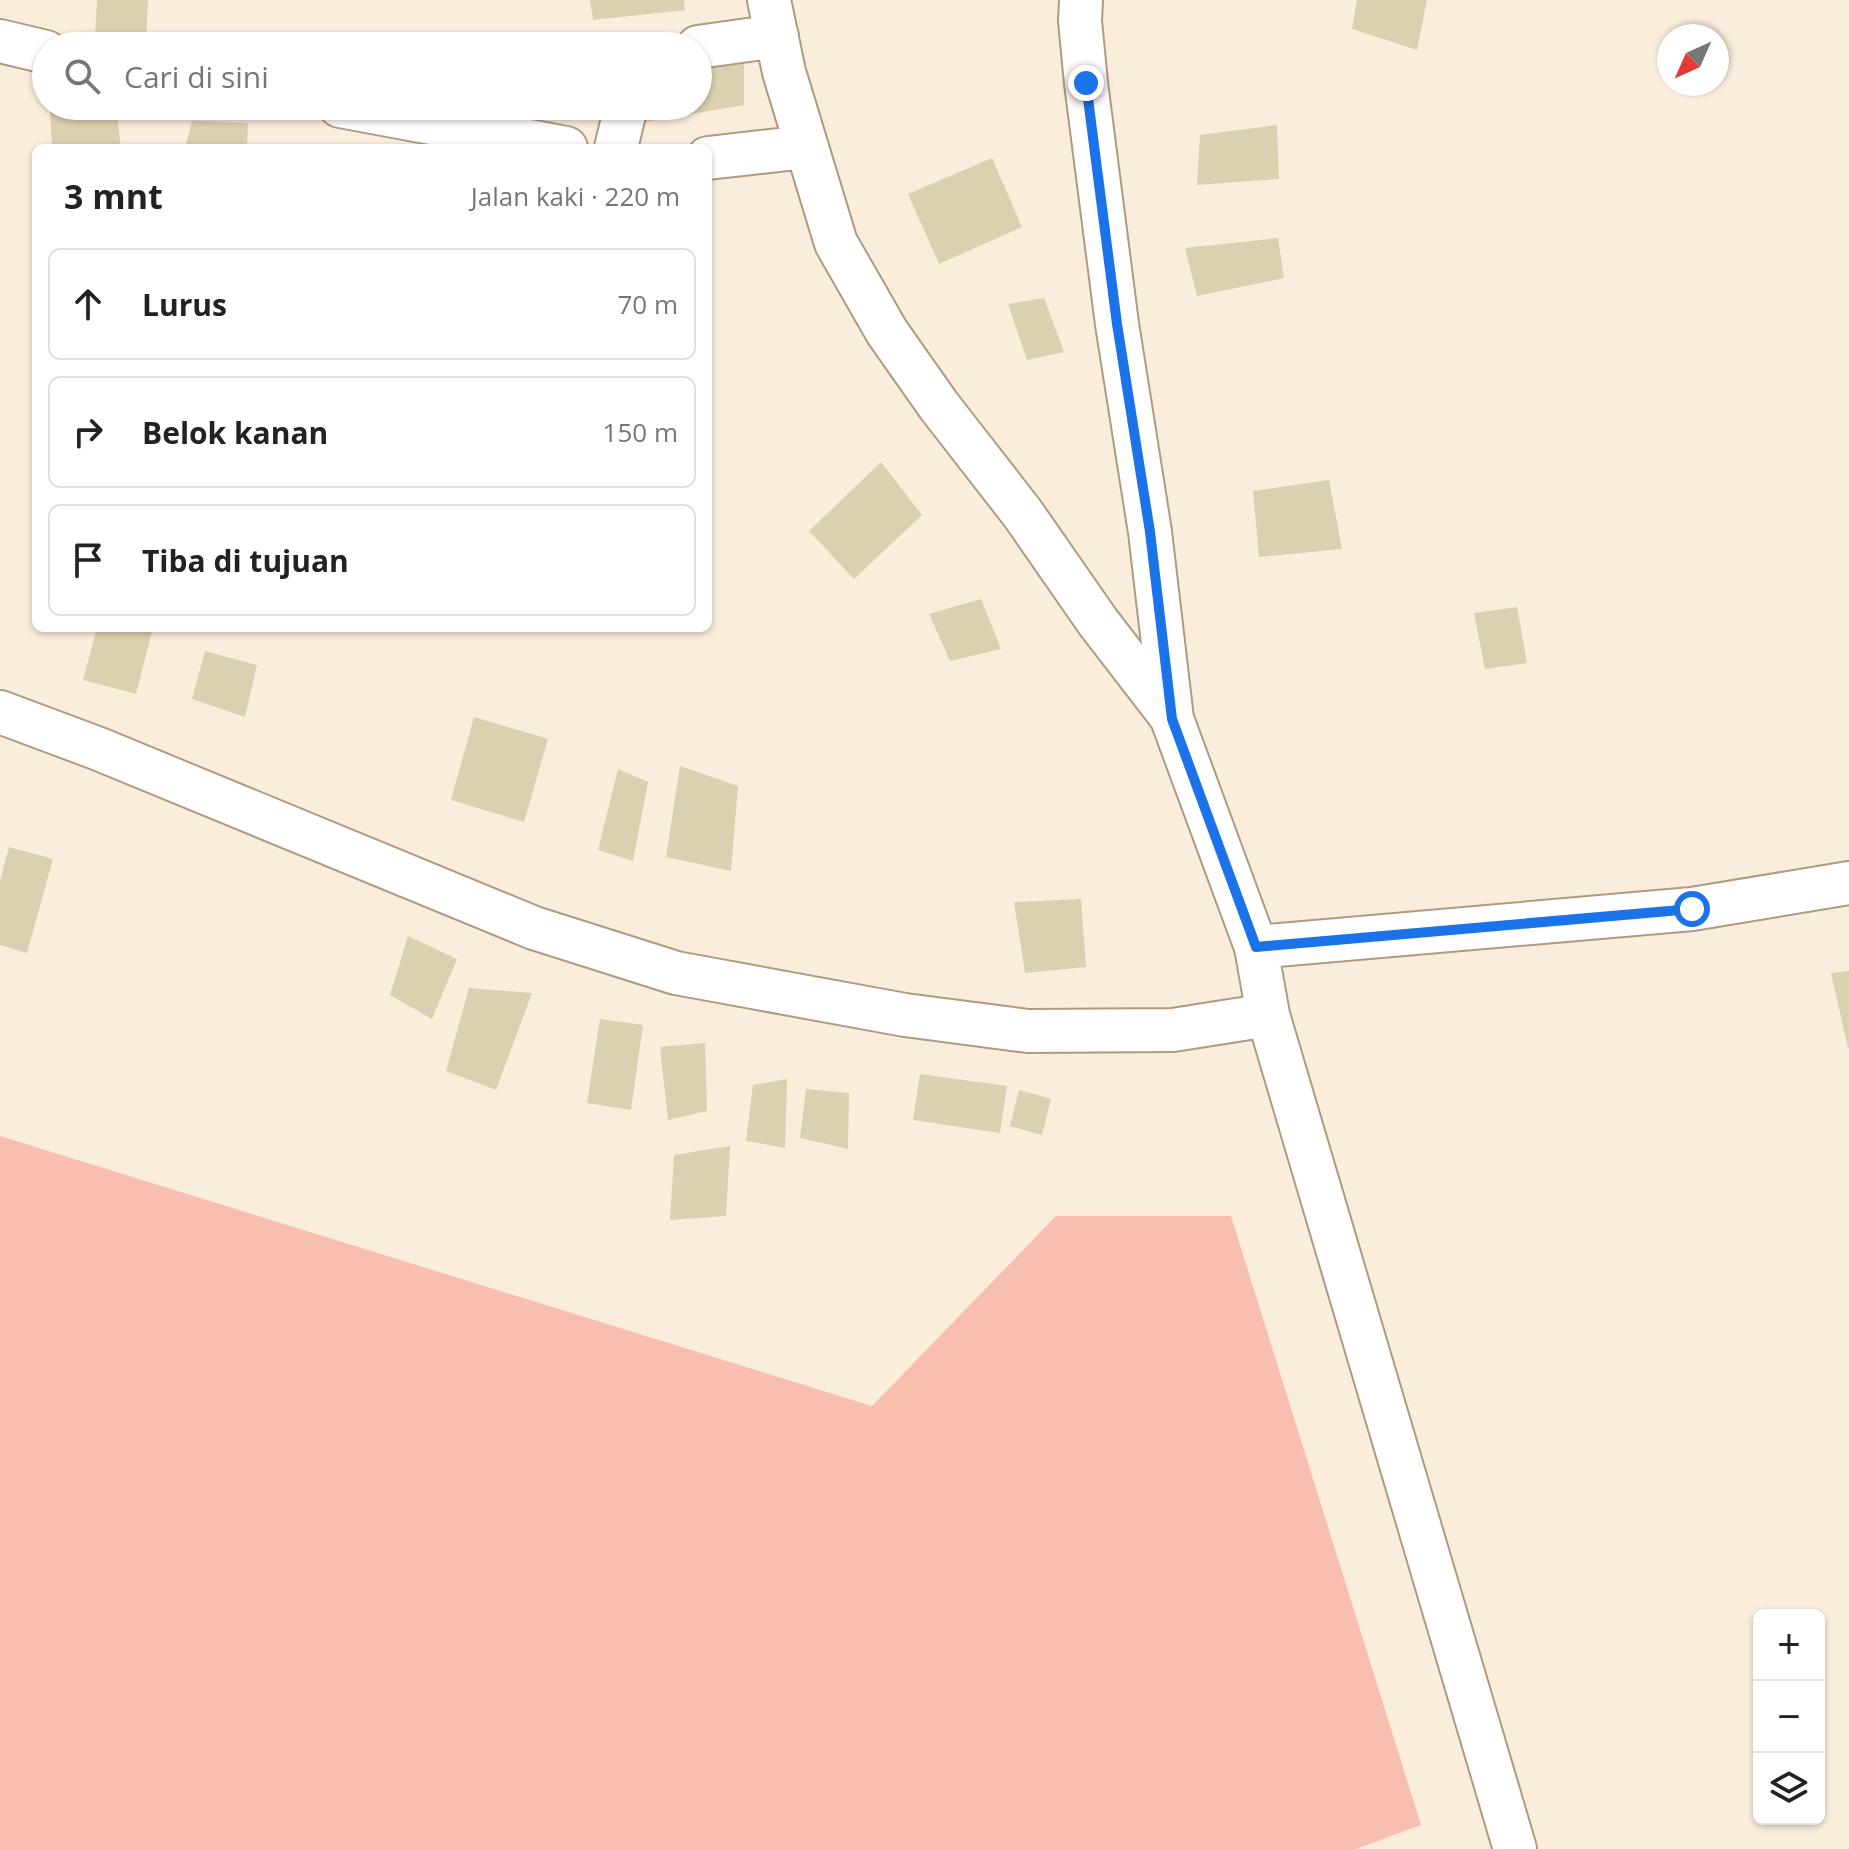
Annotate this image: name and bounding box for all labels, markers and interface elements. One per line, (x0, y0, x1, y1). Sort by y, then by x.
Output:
north arrow (1657, 24, 1729, 96)
search box (32, 32, 712, 120)
icon: search (60, 54, 104, 98)
text: Cari di sini (124, 56, 269, 97)
route end (1068, 65, 1104, 101)
text: 3 mnt (64, 173, 163, 219)
text: Jalan kaki · 220 m (471, 178, 680, 214)
icon: ahead (66, 282, 110, 326)
text: Lurus (142, 284, 227, 325)
text: 70 m (617, 286, 678, 322)
icon: right (66, 410, 110, 454)
text: Belok kanan (142, 412, 328, 453)
text: 150 m (603, 414, 678, 450)
icon: arrive (66, 538, 110, 582)
text: Tiba di tujuan (142, 540, 349, 581)
route start (1674, 891, 1710, 927)
map controls (1753, 1609, 1825, 1825)
button: + (1753, 1609, 1825, 1681)
button: − (1753, 1681, 1825, 1753)
button: layers (1753, 1753, 1825, 1825)

